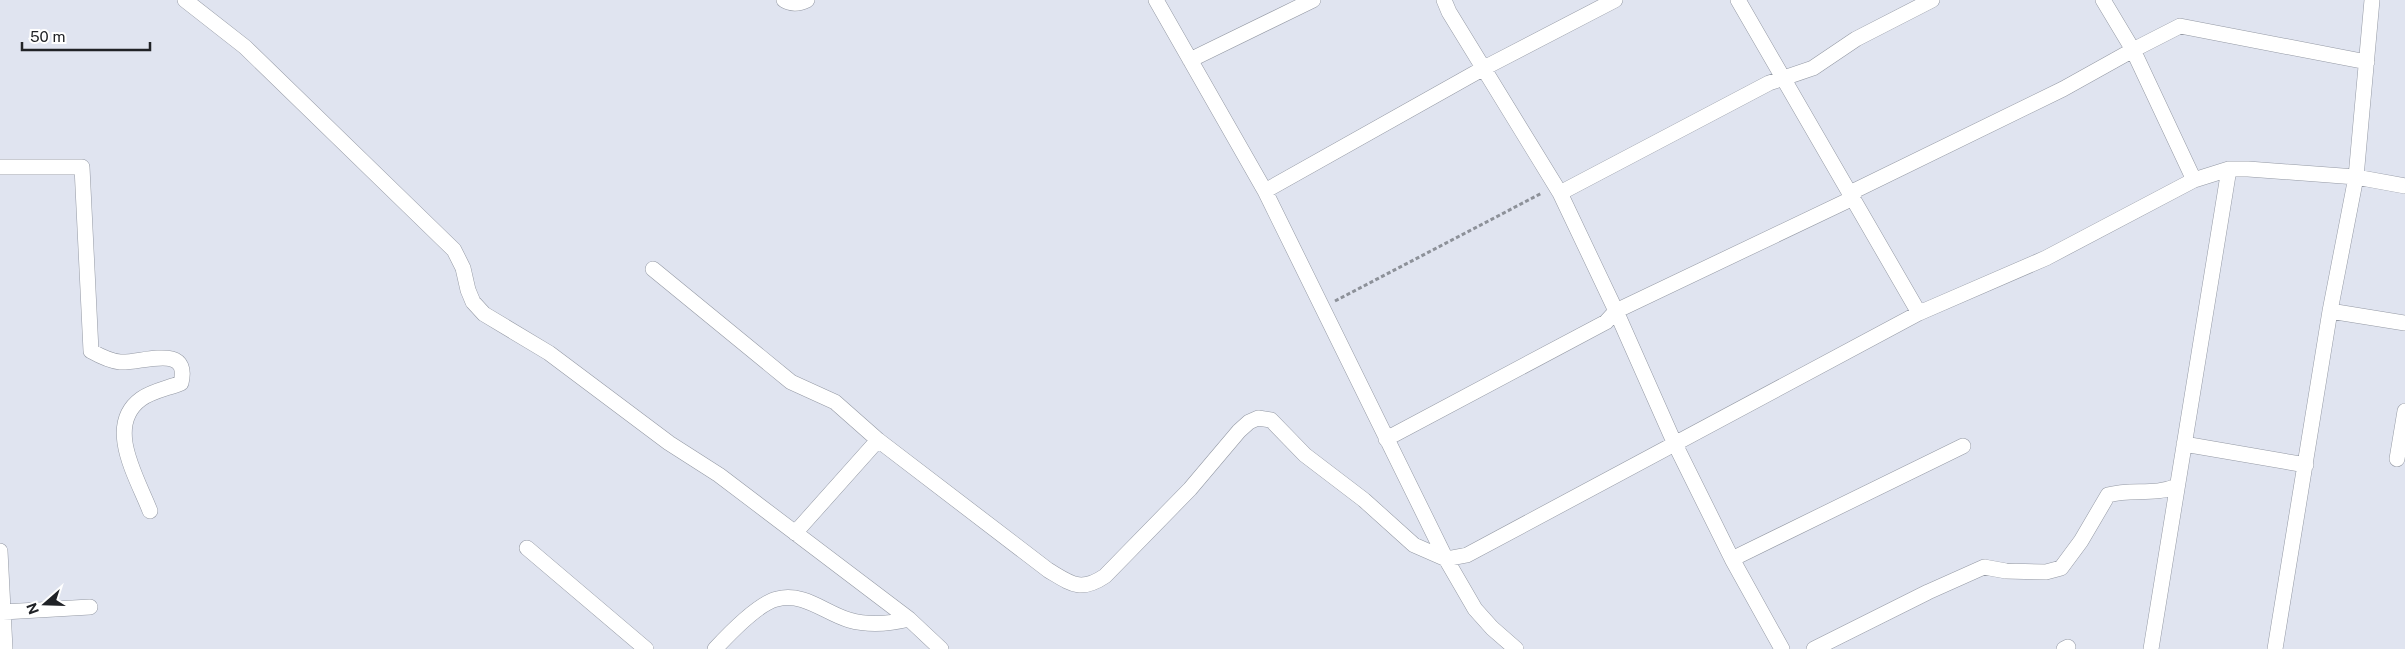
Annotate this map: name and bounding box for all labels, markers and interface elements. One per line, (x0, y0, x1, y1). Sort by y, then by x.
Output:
scale bar (22, 20, 150, 52)
text: 50 m (30, 28, 65, 45)
north arrow (20, 579, 70, 629)
text: N (23, 601, 42, 616)

